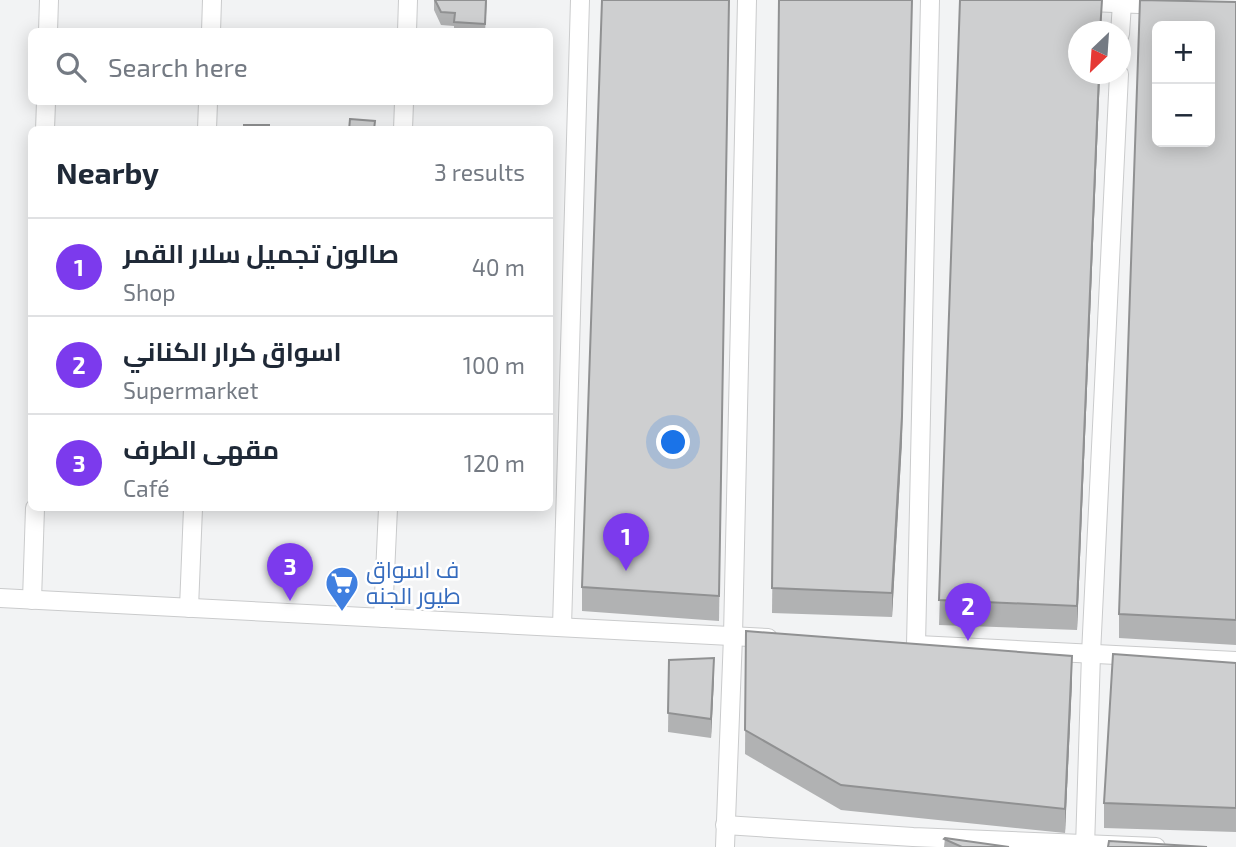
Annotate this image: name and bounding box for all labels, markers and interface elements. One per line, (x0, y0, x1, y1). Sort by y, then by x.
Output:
north arrow (1068, 21, 1131, 84)
map controls (1152, 21, 1215, 147)
button: + (1152, 21, 1215, 84)
search box (28, 28, 553, 105)
icon: search (52, 48, 90, 86)
text: Search here (108, 51, 248, 82)
button: − (1152, 84, 1215, 147)
text: Nearby (56, 154, 159, 190)
text: 3 results (434, 158, 525, 186)
text: صالون تجميل سلار القمر (123, 237, 399, 268)
text: 1 (74, 253, 84, 281)
text: 40 m (472, 253, 525, 281)
text: Shop (123, 278, 176, 306)
text: اسواق كرار الكناني (123, 335, 342, 366)
text: 2 (72, 351, 86, 379)
text: 100 m (463, 351, 525, 379)
text: Supermarket (123, 376, 258, 404)
your location (656, 425, 690, 459)
text: مقهى الطرف (123, 433, 279, 464)
text: 3 (72, 449, 86, 477)
text: 120 m (464, 449, 525, 477)
text: Café (123, 474, 170, 502)
pin: 1 (603, 513, 649, 571)
pin: 3 (267, 543, 313, 601)
place label: ف اسواق طيور الجنه (366, 555, 461, 609)
supermarket icon: ف اسواق طيور الجنه (323, 564, 361, 613)
pin: 2 (945, 583, 991, 641)

